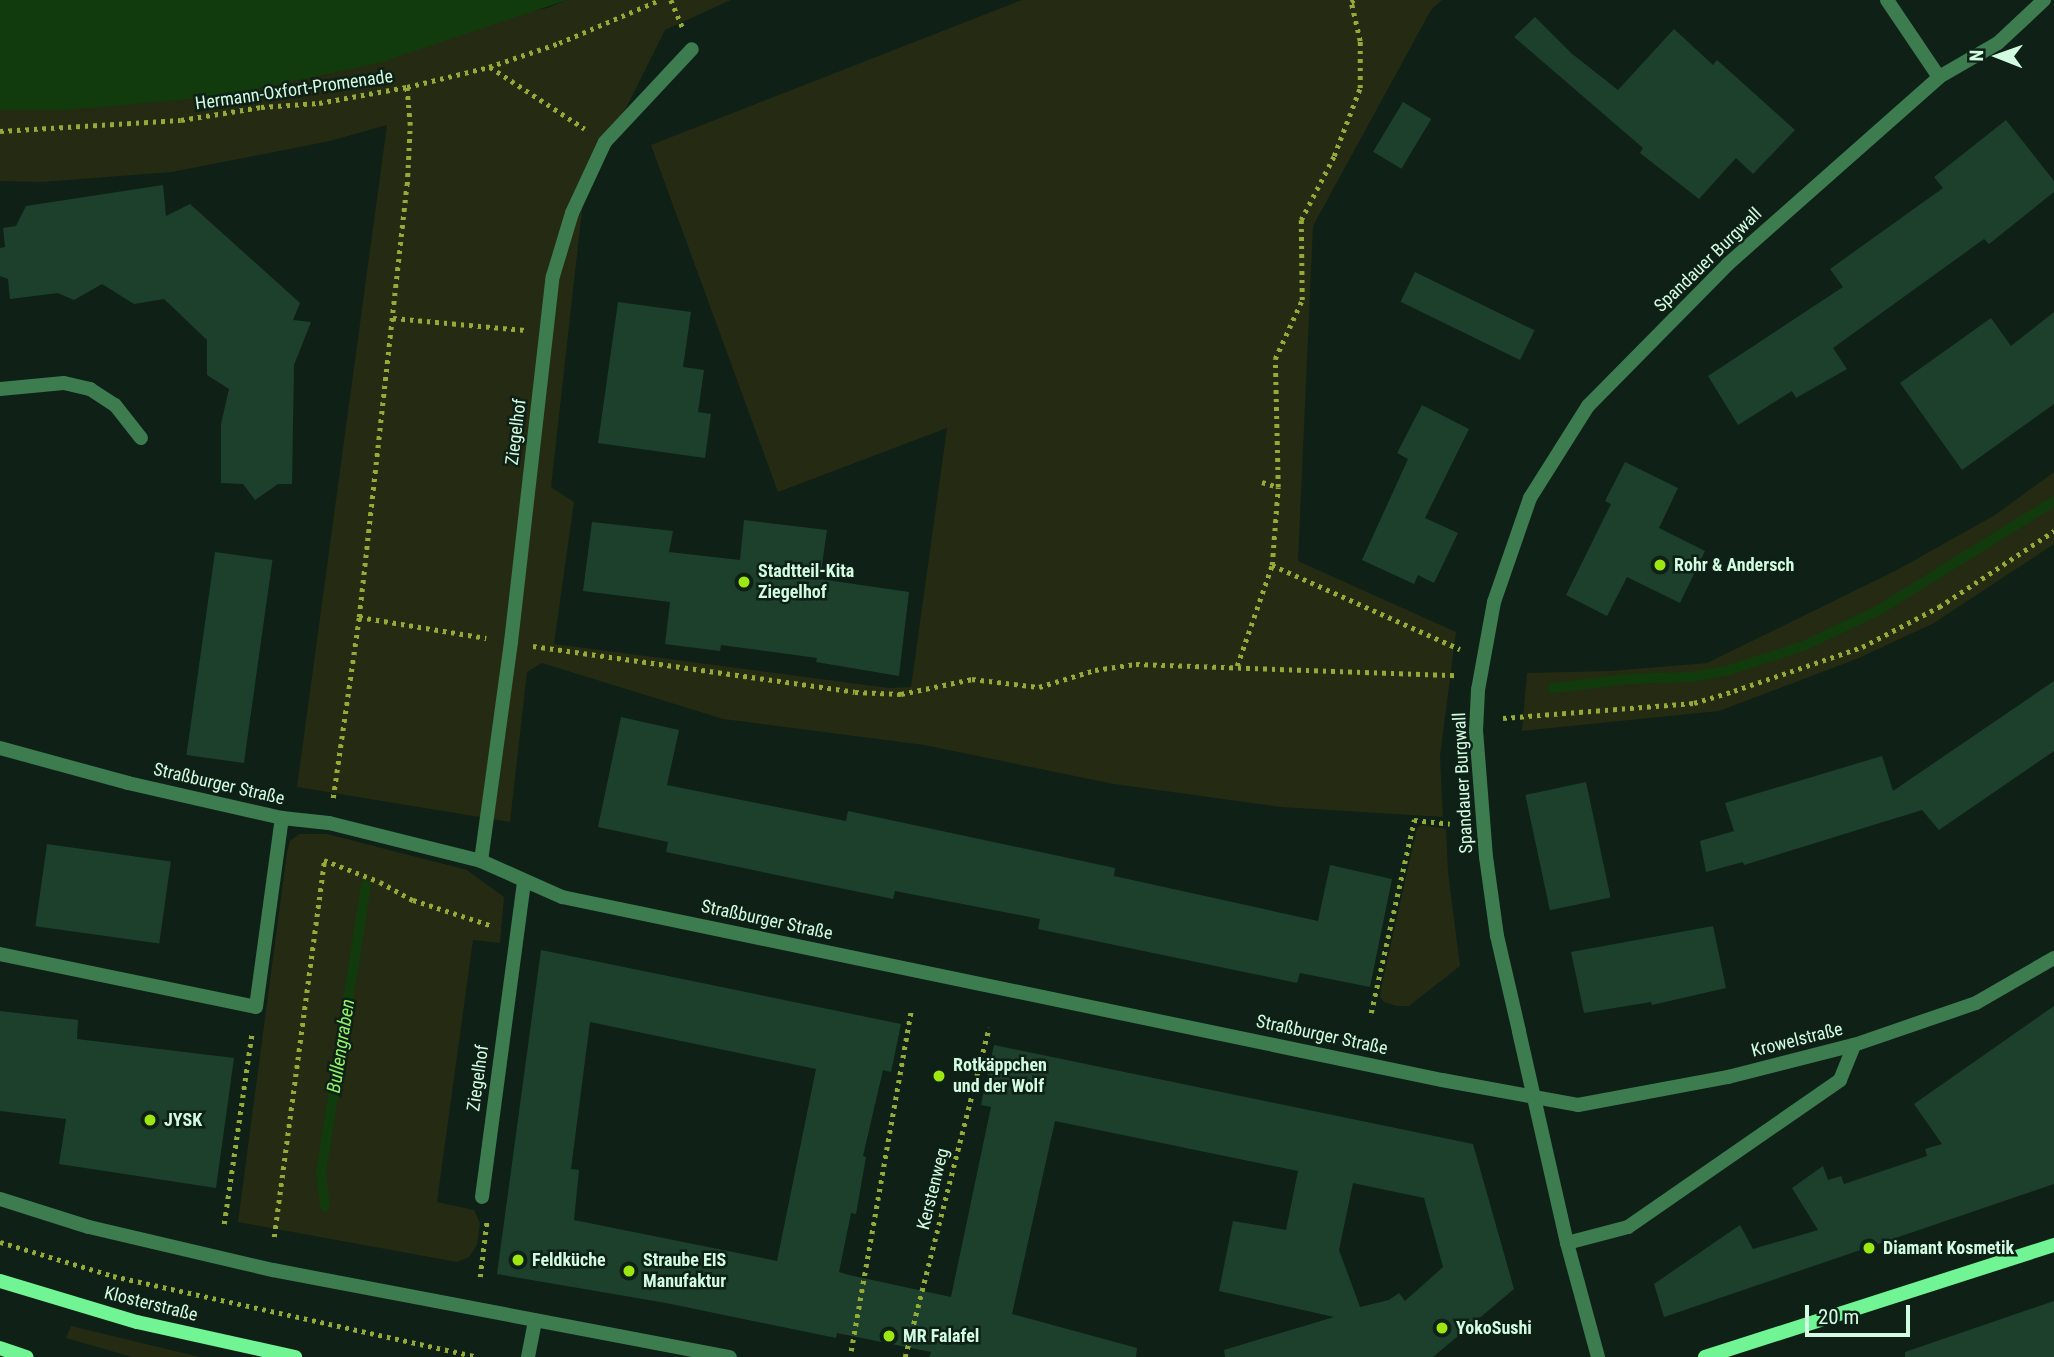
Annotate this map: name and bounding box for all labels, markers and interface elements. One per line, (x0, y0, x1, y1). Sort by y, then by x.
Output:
north arrow (1963, 21, 2033, 91)
text: N (1965, 50, 1988, 62)
street label: Hermann-Oxfort-Promenade (194, 65, 394, 115)
street label: Spandauer Burgwall (1650, 203, 1766, 317)
street label: Ziegelhof (501, 398, 531, 466)
place label: Rohr & Andersch (1674, 554, 1794, 576)
marker: Rohr & Andersch (1652, 557, 1668, 573)
place label: Stadtteil-Kita Ziegelhof (758, 561, 854, 604)
marker: Stadtteil-Kita Ziegelhof (736, 574, 752, 590)
street label: Spandauer Burgwall (1449, 712, 1477, 854)
street label: Straßburger Straße (151, 758, 287, 810)
street label: Straßburger Straße (699, 896, 835, 944)
water label: Bullengraben (322, 997, 360, 1095)
street label: Straßburger Straße (1254, 1011, 1390, 1059)
street label: Krowelstraße (1749, 1018, 1845, 1062)
street label: Ziegelhof (463, 1043, 493, 1113)
place label: Rotkäppchen und der Wolf (953, 1055, 1047, 1098)
marker: Rotkäppchen und der Wolf (931, 1068, 947, 1084)
place label: JYSK (164, 1109, 202, 1131)
marker: JYSK (142, 1112, 158, 1128)
street label: Kerstenweg (912, 1146, 954, 1232)
place label: Diamant Kosmetik (1883, 1237, 2014, 1259)
marker: Diamant Kosmetik (1861, 1240, 1877, 1256)
place label: Feldküche (532, 1249, 606, 1271)
place label: Straube EIS Manufaktur (643, 1250, 726, 1292)
marker: Feldküche (510, 1252, 526, 1268)
marker: Straube EIS Manufaktur (621, 1263, 637, 1279)
street label: Klosterstraße (102, 1282, 200, 1326)
scale bar (1809, 1290, 1914, 1334)
text: 20 m (1818, 1305, 1859, 1329)
place label: YokoSushi (1456, 1317, 1532, 1339)
marker: YokoSushi (1434, 1320, 1450, 1336)
place label: MR Falafel (903, 1325, 979, 1347)
marker: MR Falafel (881, 1328, 897, 1344)

